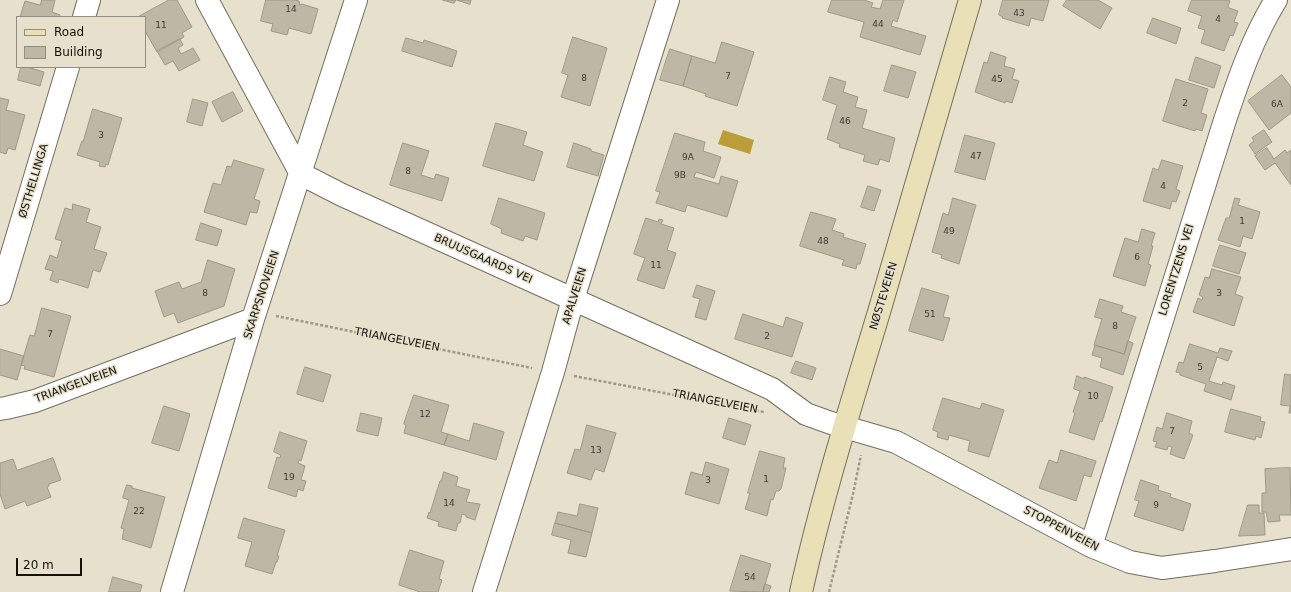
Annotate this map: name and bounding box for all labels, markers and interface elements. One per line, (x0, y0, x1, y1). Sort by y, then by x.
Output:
house number: 14 (285, 5, 297, 15)
house number: 43 (1013, 9, 1025, 19)
house number: 4 (1215, 15, 1221, 25)
legend (16, 16, 146, 68)
house number: 44 (872, 20, 884, 30)
house number: 11 (155, 21, 167, 31)
text: Road (54, 25, 84, 39)
text: Building (54, 45, 103, 59)
house number: 7 (725, 72, 731, 82)
house number: 8 (581, 74, 587, 84)
house number: 45 (991, 75, 1003, 85)
house number: 2 (1182, 99, 1188, 109)
house number: 6A (1271, 100, 1283, 110)
house number: 46 (839, 117, 851, 127)
house number: 3 (98, 131, 104, 141)
street label: ØSTHELLINGA (16, 142, 52, 220)
house number: 47 (970, 152, 982, 162)
house number: 9A (682, 153, 694, 163)
house number: 8 (405, 167, 411, 177)
house number: 9B (674, 171, 686, 181)
house number: 4 (1160, 182, 1166, 192)
house number: 1 (1239, 217, 1245, 227)
street label: LORENTZENS VEI (1157, 223, 1197, 317)
house number: 49 (943, 227, 955, 237)
street label: BRUUSGAARDS VEI (432, 231, 534, 287)
house number: 48 (817, 237, 829, 247)
street label: SKARPSNOVEIEN (241, 249, 283, 341)
house number: 6 (1134, 253, 1140, 263)
street label: NØSTEVEIEN (867, 260, 901, 332)
house number: 11 (650, 261, 662, 271)
street label: APALVEIEN (560, 266, 590, 326)
house number: 8 (202, 289, 208, 299)
house number: 3 (1216, 289, 1222, 299)
house number: 51 (924, 310, 936, 320)
house number: 8 (1112, 322, 1118, 332)
street label: TRIANGELVEIEN (353, 325, 441, 355)
house number: 7 (47, 330, 53, 340)
house number: 2 (764, 332, 770, 342)
house number: 5 (1197, 363, 1203, 373)
street label: TRIANGELVEIEN (33, 364, 119, 406)
street label: TRIANGELVEIEN (671, 387, 759, 417)
house number: 10 (1087, 392, 1099, 402)
house number: 12 (419, 410, 431, 420)
house number: 7 (1169, 427, 1175, 437)
house number: 13 (590, 446, 602, 456)
house number: 19 (283, 473, 295, 483)
house number: 1 (763, 475, 769, 485)
house number: 3 (705, 476, 711, 486)
house number: 14 (443, 499, 455, 509)
house number: 9 (1153, 501, 1159, 511)
street label: STOPPENVEIEN (1021, 504, 1101, 554)
house number: 22 (133, 507, 145, 517)
scale bar (18, 550, 84, 576)
text: 20 m (23, 558, 54, 572)
house number: 54 (744, 573, 756, 583)

